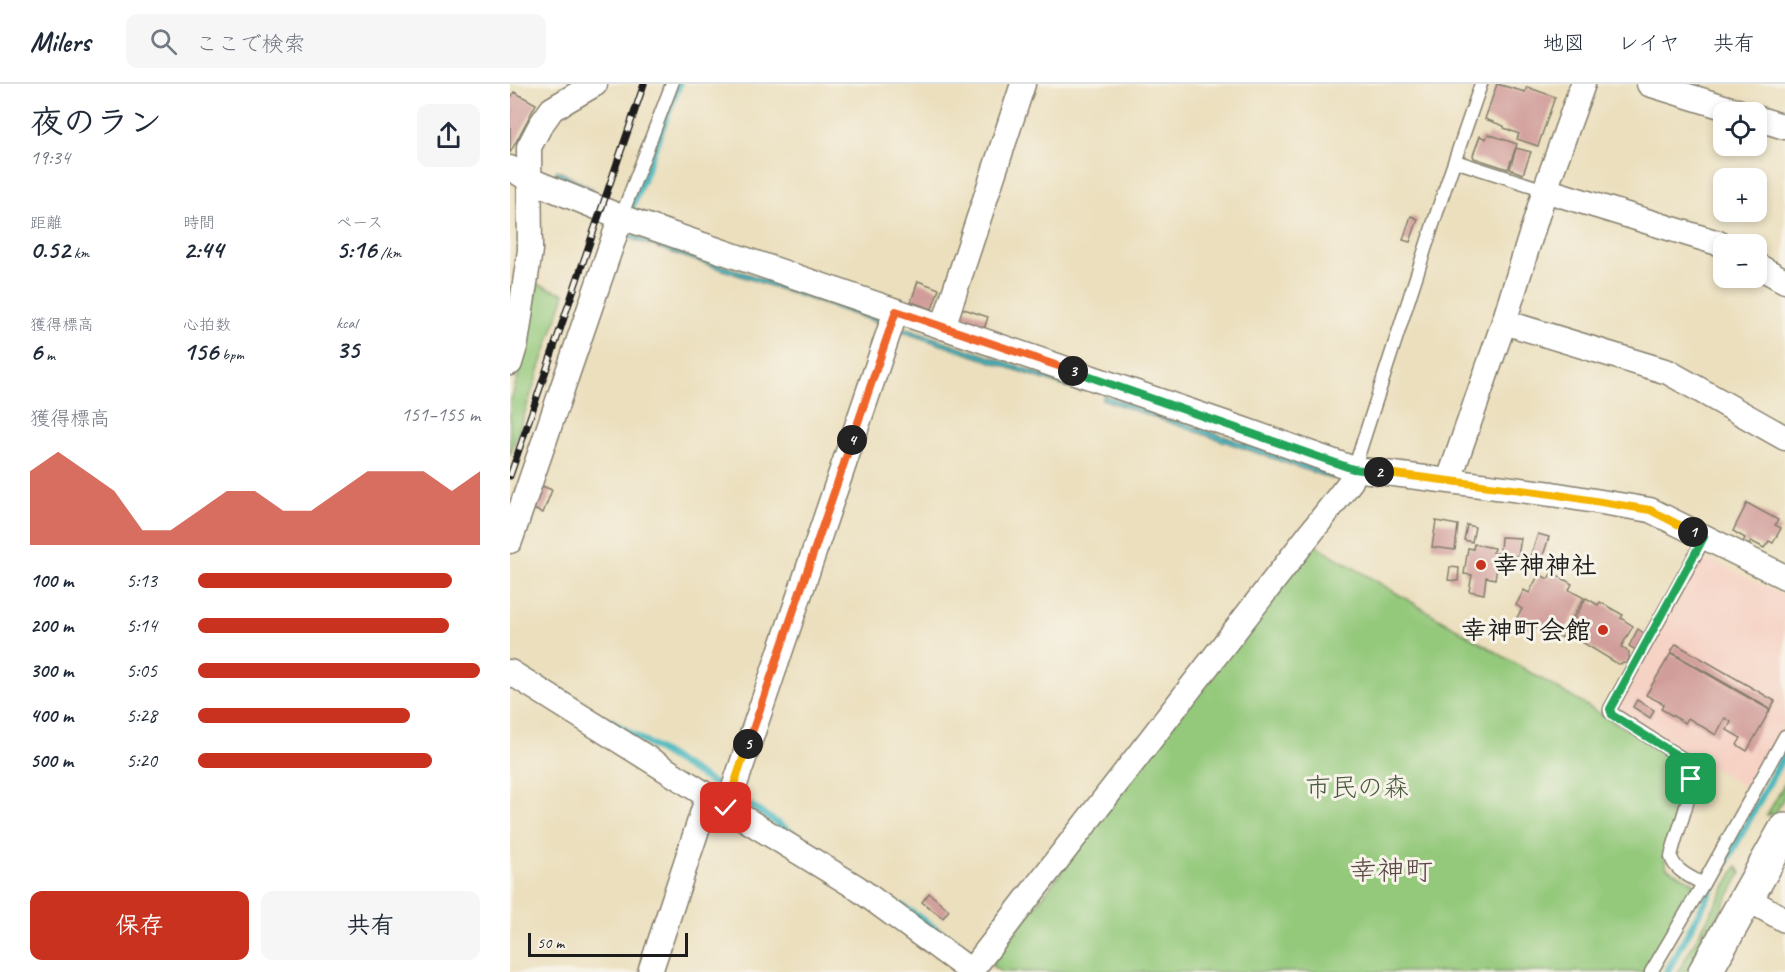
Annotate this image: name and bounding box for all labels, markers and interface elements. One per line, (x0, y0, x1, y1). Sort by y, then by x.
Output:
search box (126, 14, 546, 68)
text: Milers (30, 24, 90, 59)
icon: search (147, 25, 180, 58)
text: ここで検索 (195, 30, 305, 58)
text: 地図 (1543, 30, 1585, 56)
text: レイヤ (1618, 30, 1680, 56)
text: 共有 (1713, 30, 1755, 56)
text: 夜のラン (30, 101, 162, 143)
map controls (1713, 102, 1767, 288)
button: locate (1713, 102, 1767, 156)
button: share (417, 104, 480, 167)
text: 19:34 (30, 145, 70, 170)
button: + (1713, 168, 1767, 222)
text: 距離 (30, 213, 62, 233)
text: 時間 (183, 213, 215, 233)
text: ペース (336, 213, 383, 233)
text: 0.52 (30, 233, 70, 266)
text: 2:44 (183, 233, 223, 266)
text: 5:16 (336, 233, 376, 266)
button: − (1713, 234, 1767, 288)
text: km (70, 243, 89, 263)
text: /km (376, 243, 401, 263)
text: kcal (336, 313, 357, 333)
text: 獲得標高 (30, 315, 94, 335)
text: 心拍数 (183, 315, 231, 335)
text: 35 (336, 333, 359, 366)
text: 6 (30, 335, 42, 368)
text: 156 (183, 335, 218, 368)
text: m (42, 345, 55, 365)
text: bpm (218, 345, 244, 365)
pin: 3 (1058, 356, 1088, 386)
text: 3 (1069, 361, 1077, 381)
text: 151–155 m (401, 402, 480, 427)
text: 獲得標高 (30, 406, 110, 431)
pin: 4 (837, 425, 867, 455)
text: 4 (848, 430, 856, 450)
pin: 2 (1364, 457, 1394, 487)
text: 2 (1375, 462, 1383, 482)
pin: 1 (1678, 517, 1708, 547)
text: 1 (1689, 522, 1697, 542)
place label: 幸神神社 (1493, 549, 1597, 582)
marker: 幸神神社 (1474, 558, 1488, 572)
text: 100 m (30, 568, 73, 593)
text: 5:13 (126, 568, 157, 593)
text: 200 m (30, 613, 73, 638)
text: 5:14 (126, 613, 157, 638)
place label: 幸神町会館 (1461, 614, 1591, 647)
marker: 幸神町会館 (1596, 623, 1610, 637)
text: 300 m (30, 658, 73, 683)
text: 5:05 (126, 658, 157, 683)
text: 400 m (30, 703, 73, 728)
text: 5:28 (126, 703, 157, 728)
pin: 5 (733, 729, 763, 759)
text: 5 (745, 734, 751, 754)
text: 500 m (30, 748, 73, 773)
text: 5:20 (126, 748, 157, 773)
pin (1665, 753, 1716, 804)
icon: arrive (1674, 762, 1707, 795)
park label: 市民の森 (1305, 771, 1409, 804)
pin (700, 782, 751, 833)
icon: check (709, 791, 742, 824)
district label: 幸神町 (1349, 853, 1433, 888)
button: 保存 (30, 891, 249, 960)
button: 共有 (261, 891, 480, 960)
scale bar (528, 930, 688, 958)
text: 50 m (537, 933, 564, 953)

